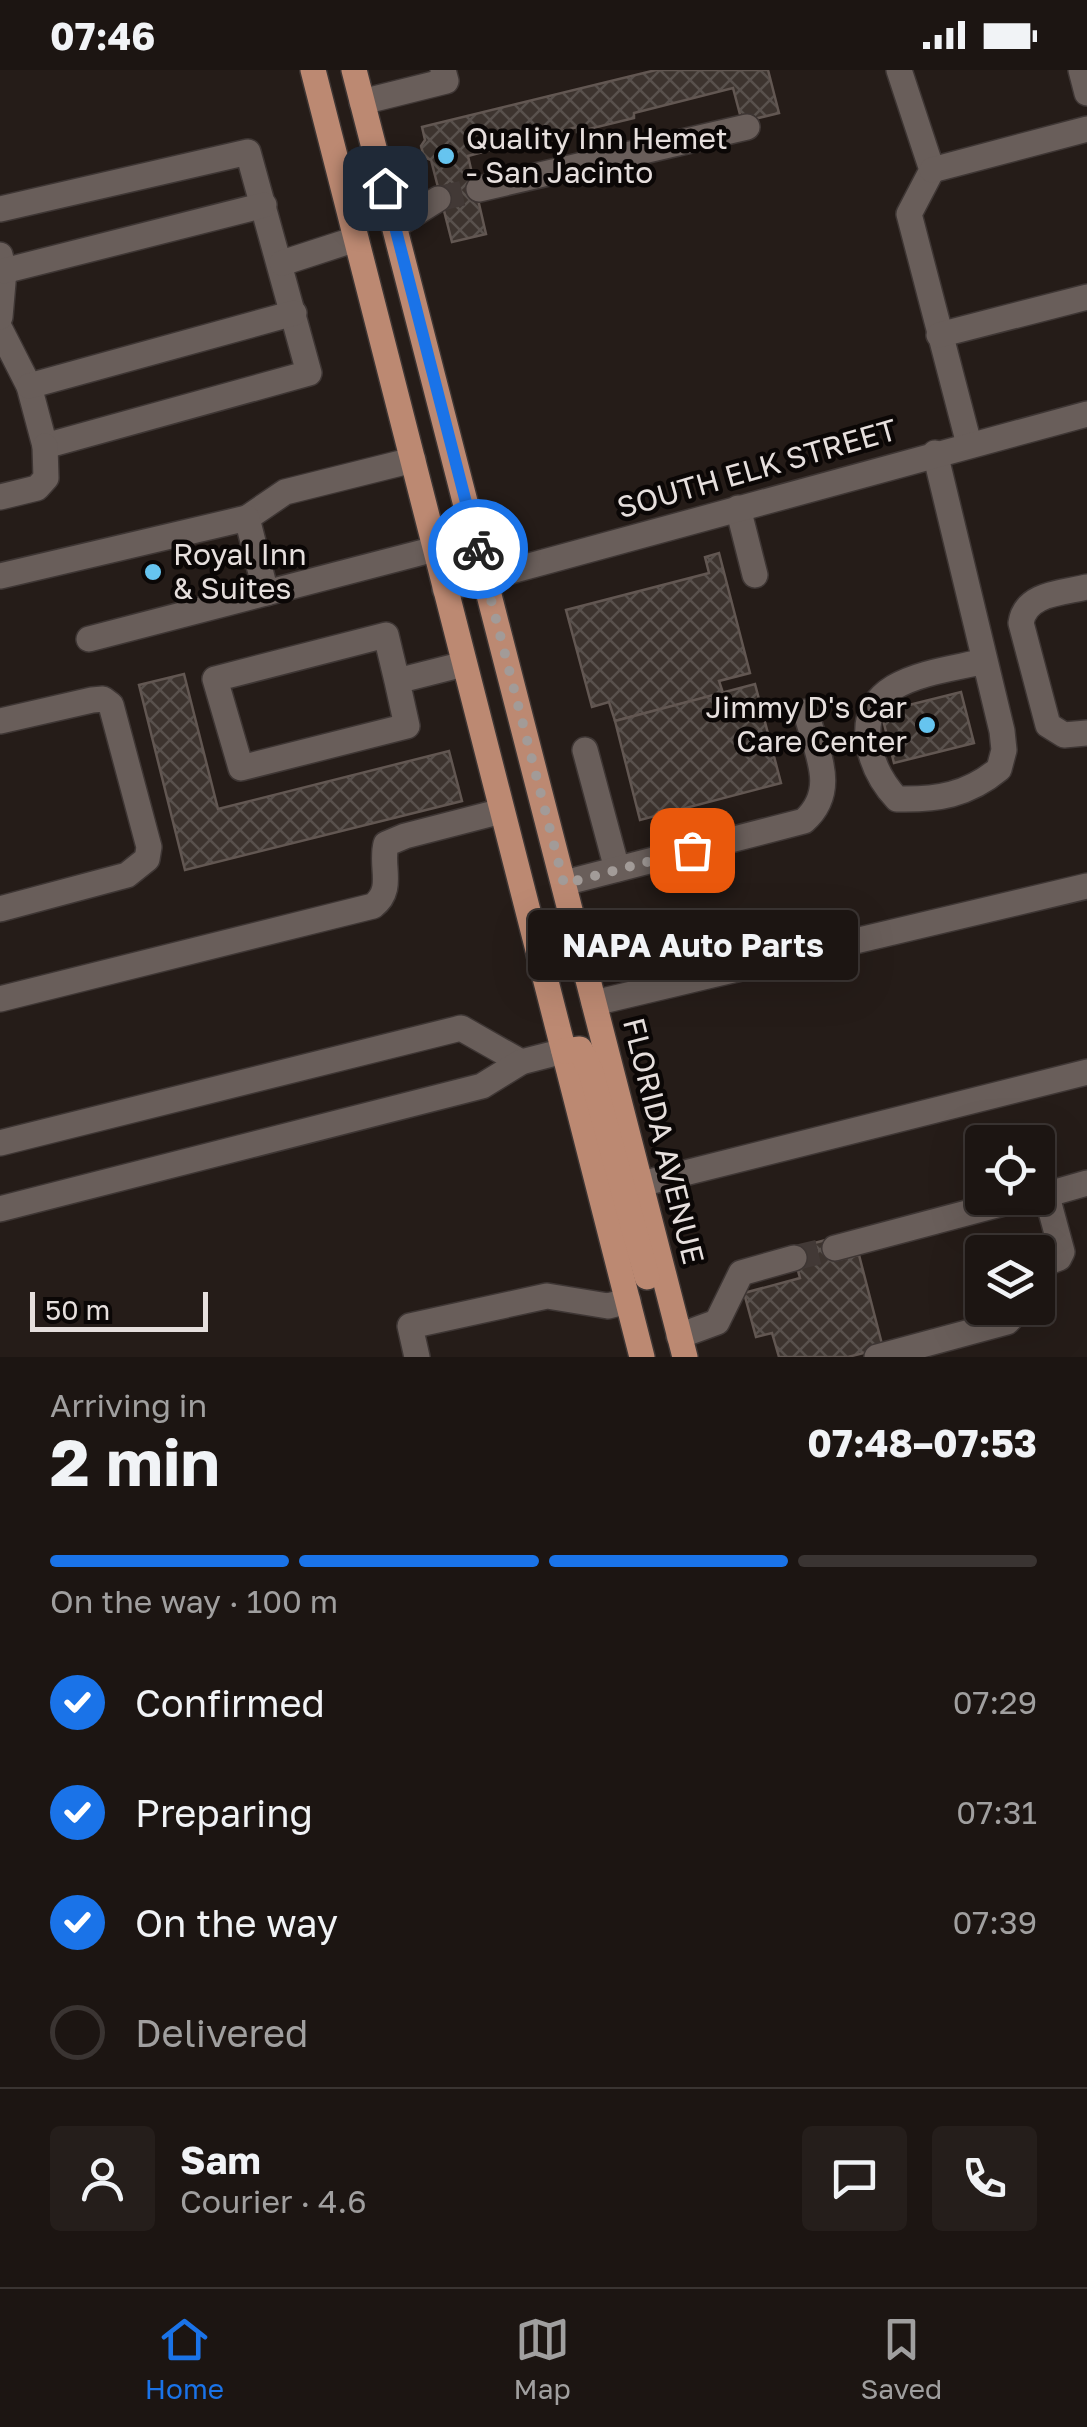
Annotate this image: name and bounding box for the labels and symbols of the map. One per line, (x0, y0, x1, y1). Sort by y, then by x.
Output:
place label: Quality Inn Hemet - San Jacinto (466, 120, 728, 190)
marker: Quality Inn Hemet - San Jacinto (435, 145, 457, 167)
pin (343, 146, 428, 231)
street label: SOUTH ELK STREET (613, 411, 901, 525)
courier (428, 499, 528, 599)
place label: Royal Inn & Suites (173, 536, 307, 606)
marker: Royal Inn & Suites (142, 561, 164, 583)
place label: Jimmy D's Car Care Center (705, 689, 907, 759)
marker: Jimmy D's Car Care Center (916, 714, 938, 736)
pin (650, 808, 735, 893)
callout: NAPA Auto Parts (527, 910, 857, 980)
street label: FLORIDA AVENUE (616, 1014, 712, 1268)
scale bar (30, 1287, 208, 1332)

